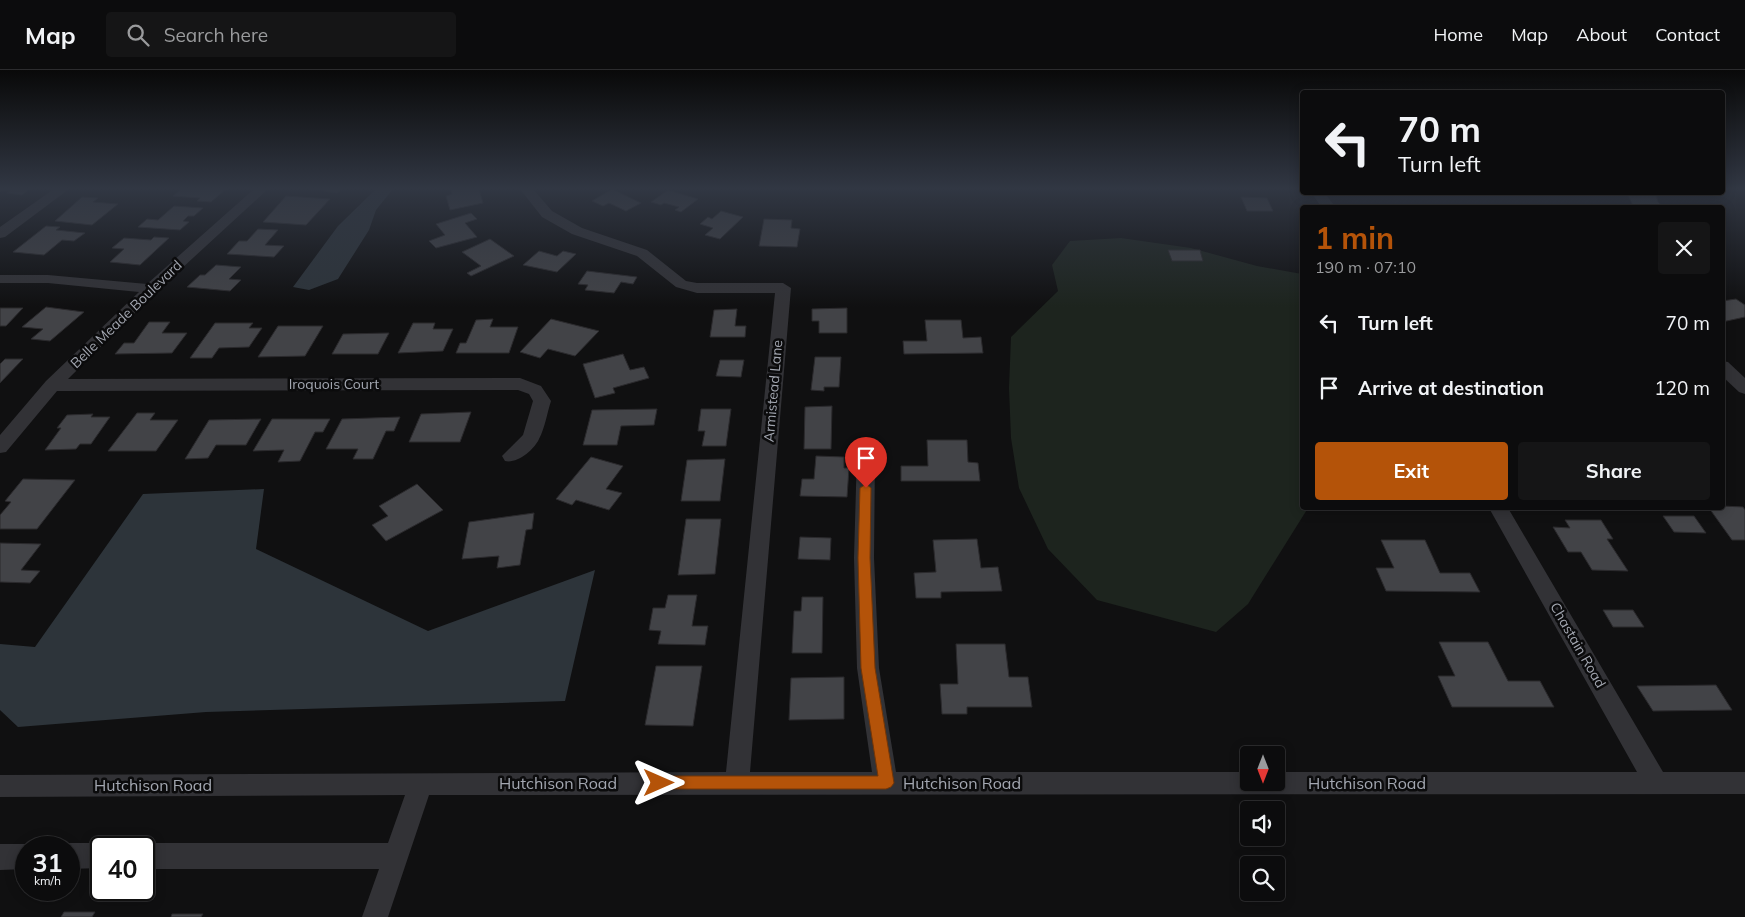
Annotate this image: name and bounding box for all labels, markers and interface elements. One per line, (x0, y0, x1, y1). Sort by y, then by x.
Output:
search box (106, 12, 456, 57)
text: Map (25, 20, 76, 50)
icon: search (124, 21, 152, 49)
text: Search here (164, 23, 268, 47)
text: Home (1433, 23, 1483, 46)
text: Map (1511, 23, 1548, 46)
text: About (1576, 23, 1627, 46)
text: Contact (1655, 23, 1720, 46)
text: 70 m (1398, 107, 1481, 151)
icon: left (1315, 110, 1380, 175)
text: Turn left (1398, 150, 1481, 178)
text: 1 min (1315, 219, 1394, 257)
button: close (1658, 222, 1710, 274)
street label: Belle Meade Boulevard (66, 256, 186, 372)
text: 190 m · 07:10 (1315, 257, 1416, 277)
icon: left (1315, 309, 1343, 337)
text: Turn left (1358, 311, 1433, 335)
text: 70 m (1666, 311, 1710, 335)
street label: Armistead Lane (760, 339, 786, 443)
icon: arrive (1315, 374, 1343, 402)
street label: Iroquois Court (289, 375, 379, 393)
text: Arrive at destination (1358, 376, 1544, 400)
text: 120 m (1654, 376, 1710, 400)
pin (845, 437, 887, 488)
button: Exit (1315, 442, 1508, 500)
button: Share (1518, 442, 1710, 500)
icon: arrive (852, 444, 880, 472)
street label: Chastain Road (1546, 599, 1610, 691)
north arrow (1240, 746, 1285, 791)
map controls (1240, 746, 1285, 901)
position arrow (632, 756, 684, 808)
street label: Hutchison Road (499, 773, 617, 793)
street label: Hutchison Road (903, 773, 1021, 793)
street label: Hutchison Road (1308, 773, 1426, 793)
street label: Hutchison Road (94, 775, 212, 795)
button: sound (1240, 801, 1285, 846)
speed limit sign: 40 (90, 836, 155, 901)
text: 31 (32, 847, 63, 878)
button: search (1240, 856, 1285, 901)
text: km/h (34, 873, 61, 888)

